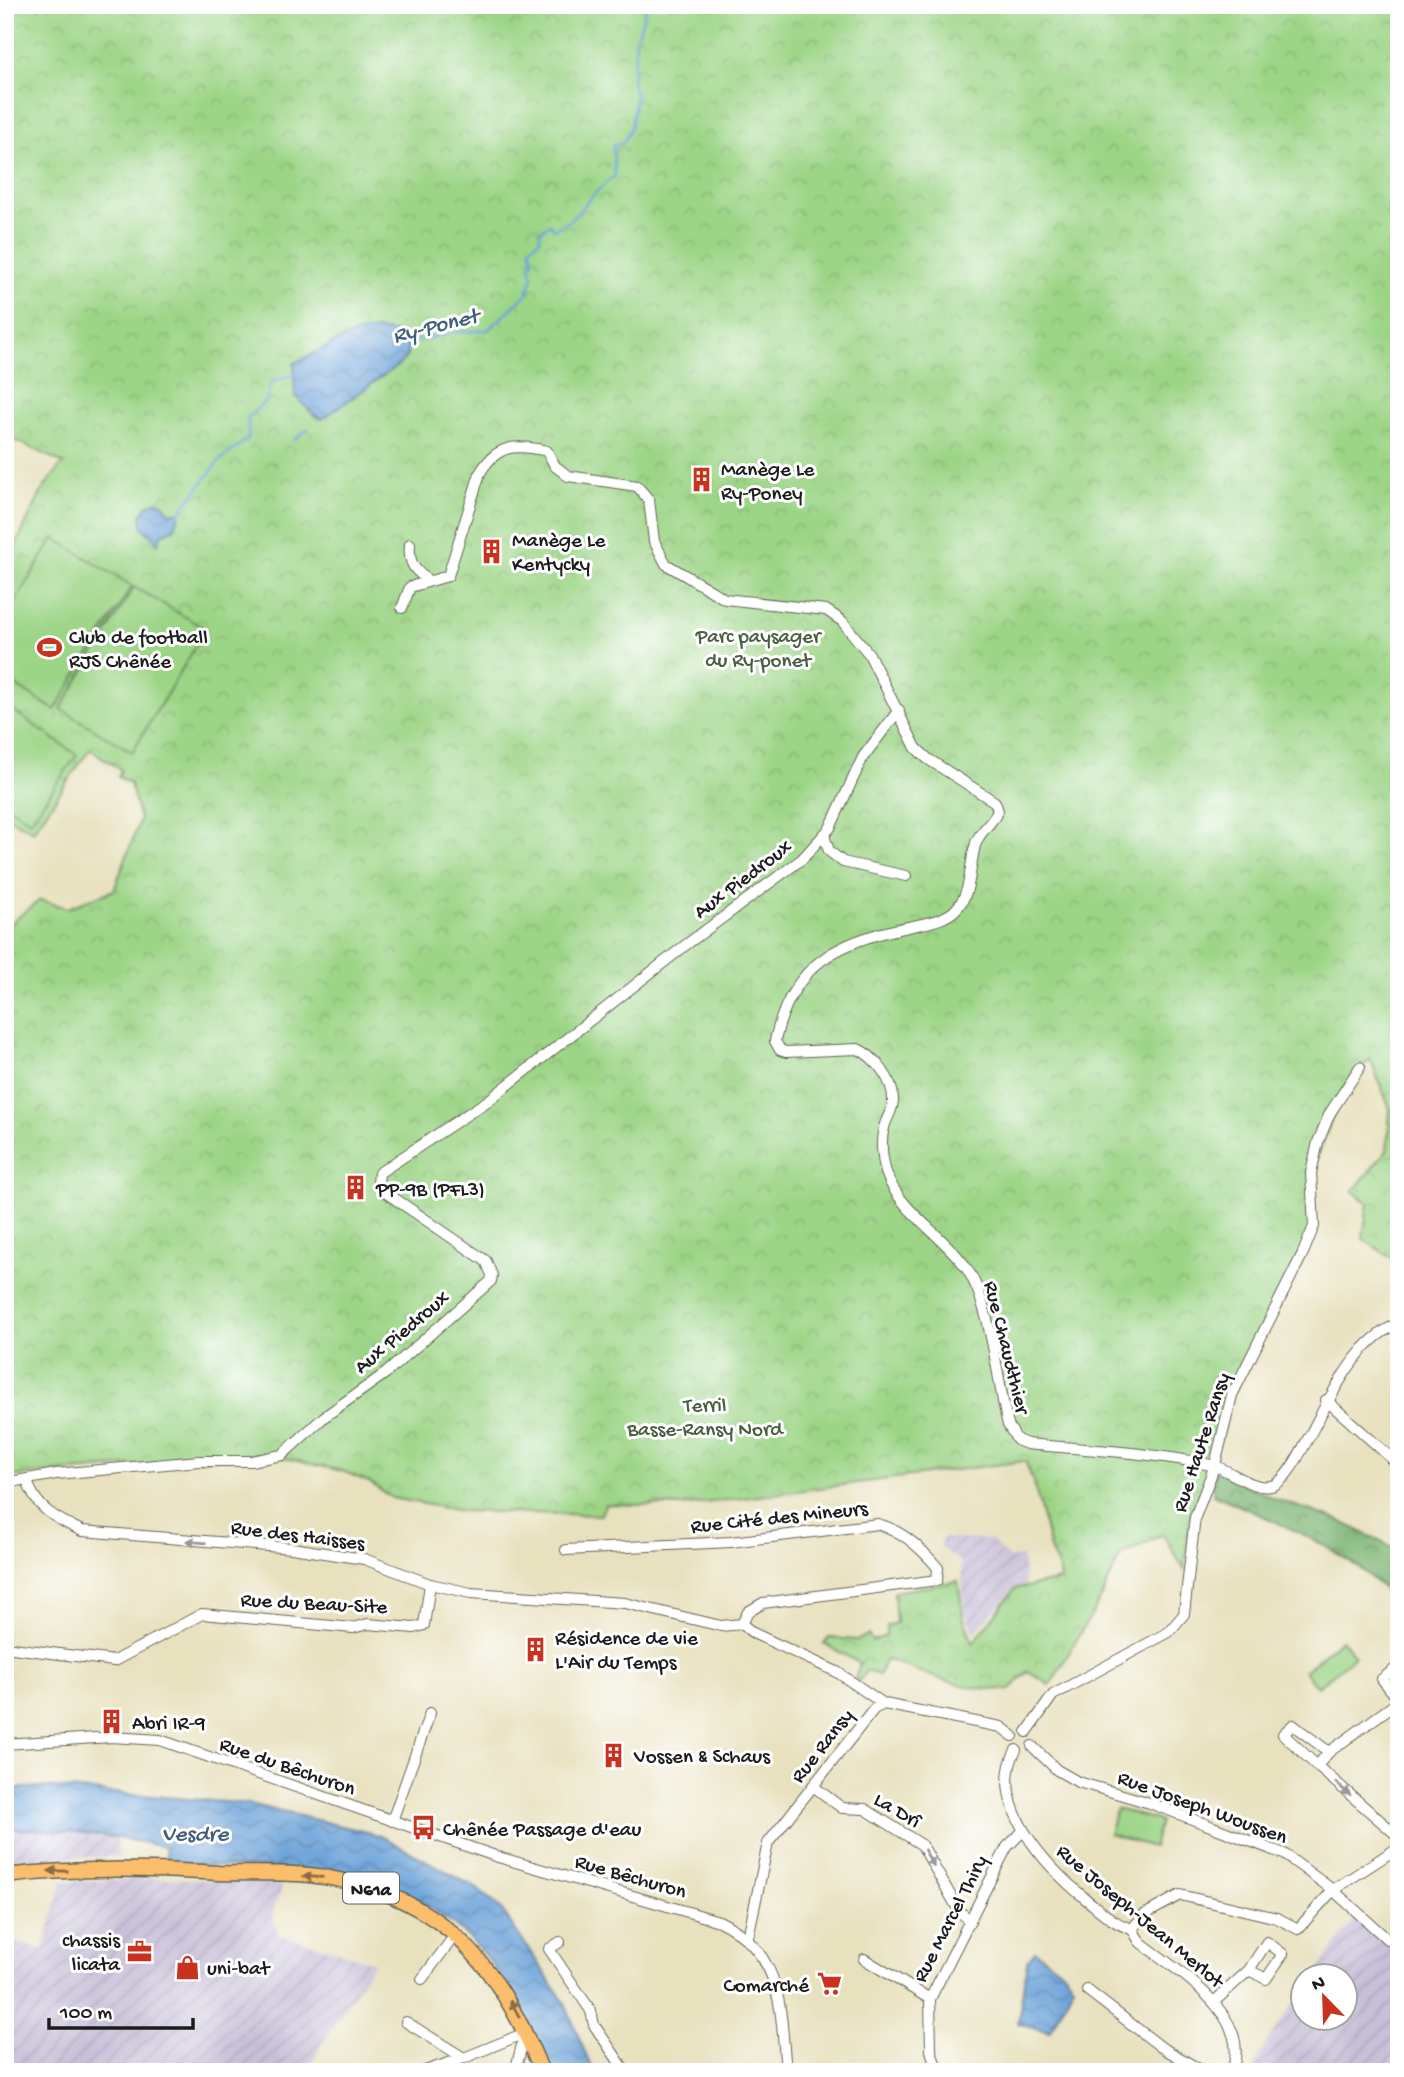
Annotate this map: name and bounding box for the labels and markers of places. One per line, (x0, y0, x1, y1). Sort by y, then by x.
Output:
place label: Manège Le Ry-Poney (721, 459, 815, 508)
building icon: Manège Le Ry-Poney (687, 466, 715, 494)
place label: Manège Le Kentycky (512, 530, 606, 579)
building icon: Manège Le Kentycky (478, 537, 506, 565)
place label: Club de football RJS Chênée (69, 627, 208, 676)
sports icon: Club de football RJS Chênée (35, 634, 63, 662)
building icon: PP-9B (PFL3) (342, 1174, 370, 1202)
place label: PP-9B (PFL3) (375, 1179, 485, 1204)
place label: Résidence de vie L'Air du Temps (555, 1628, 699, 1677)
building icon: Résidence de vie L'Air du Temps (521, 1635, 549, 1663)
building icon: Abri IR-9 (98, 1708, 126, 1736)
place label: Abri IR-9 (132, 1713, 206, 1738)
building icon: Vossen & Schaus (600, 1741, 628, 1769)
place label: Vossen & Schaus (633, 1746, 771, 1771)
bus stop icon: Chênée Passage d'eau (409, 1814, 437, 1842)
place label: Chênée Passage d'eau (443, 1819, 641, 1844)
place label: chassis licata (62, 1930, 121, 1979)
office icon: chassis licata (126, 1937, 154, 1965)
shop icon: uni-bat (173, 1953, 201, 1981)
place label: uni-bat (207, 1958, 272, 1983)
supermarket icon: Comarché (815, 1970, 843, 1998)
place label: Comarché (723, 1975, 810, 2000)

